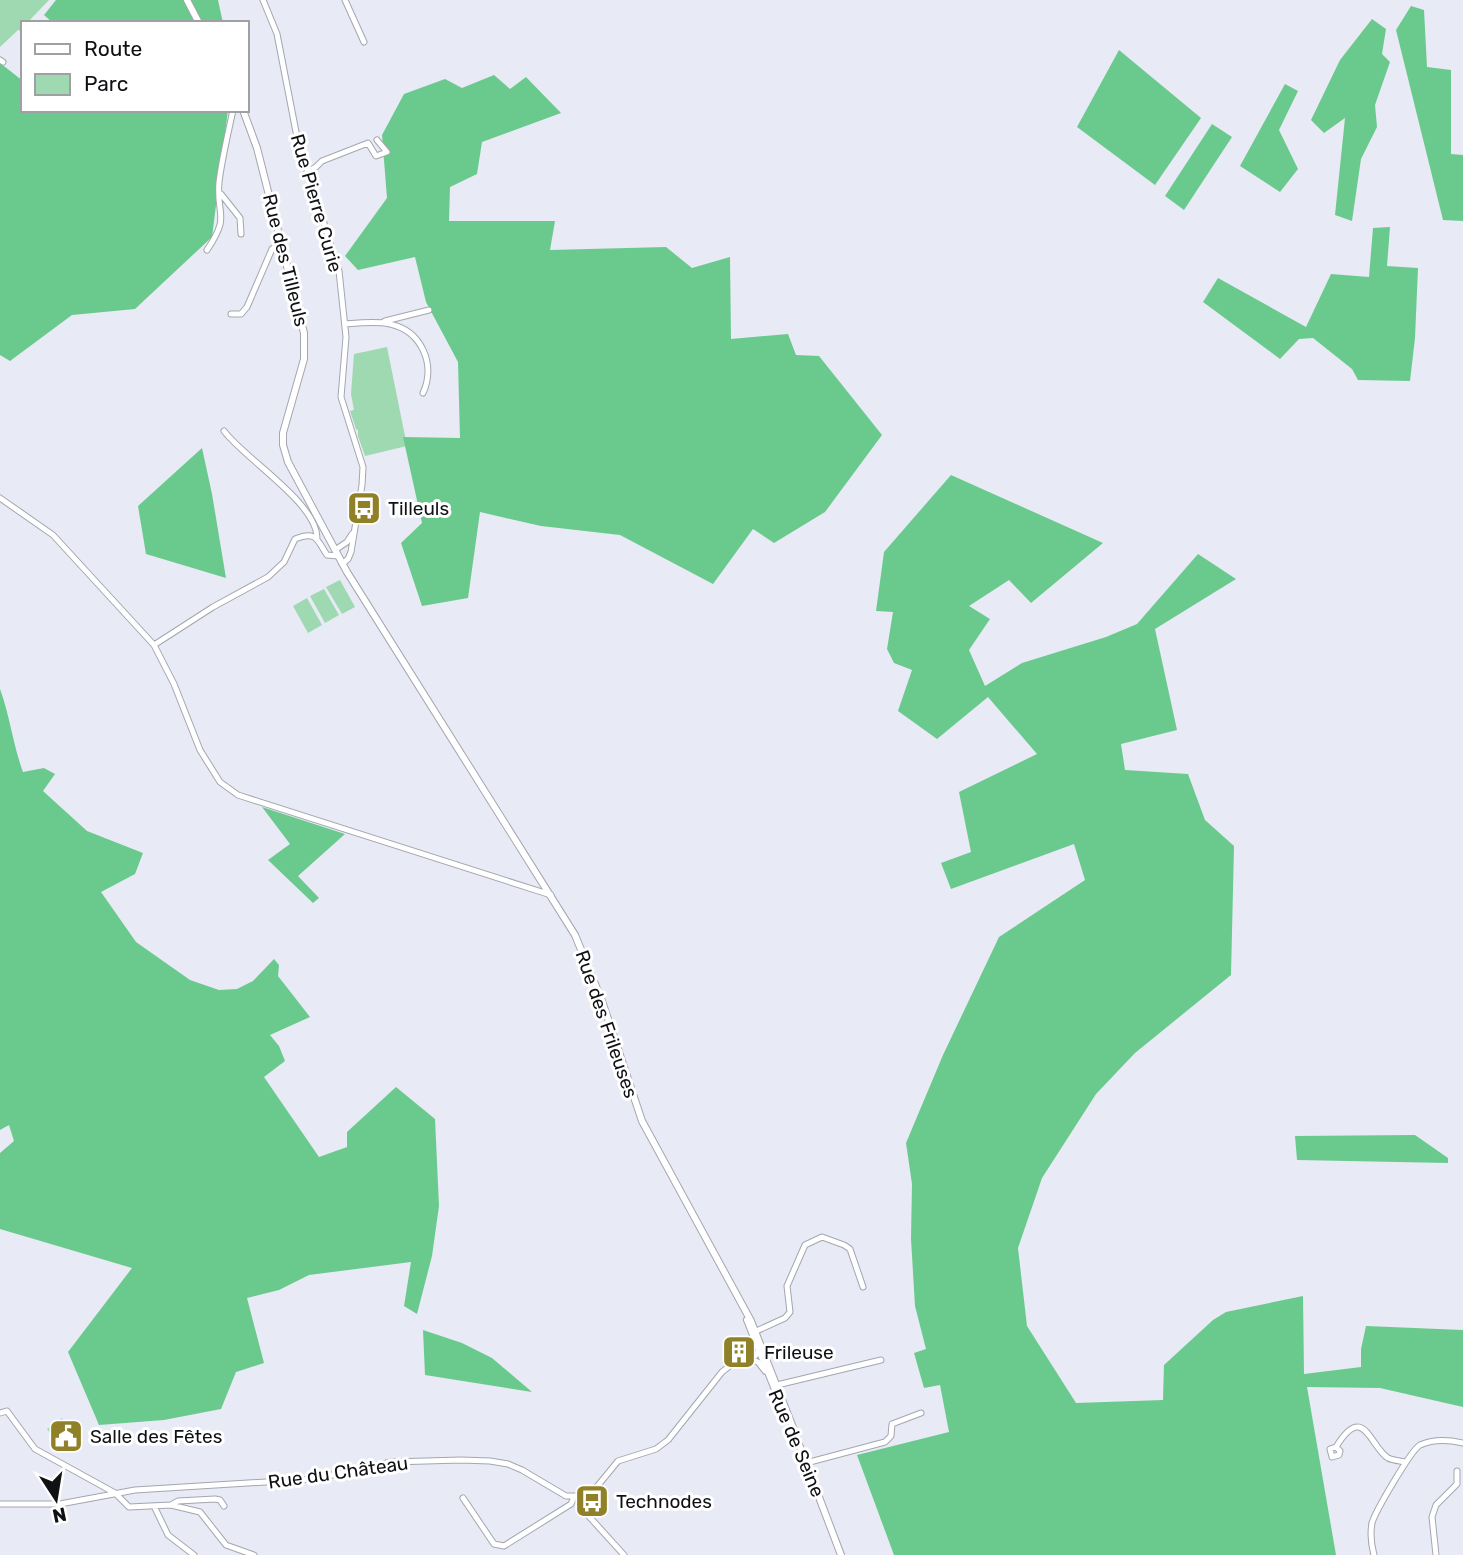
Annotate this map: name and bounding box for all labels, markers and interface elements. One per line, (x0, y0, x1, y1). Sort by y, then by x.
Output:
legend (21, 21, 248, 112)
text: Route (84, 36, 142, 61)
text: Parc (84, 71, 128, 96)
street label: Rue Pierre Curie (286, 131, 347, 275)
street label: Rue des Tilleuls (258, 191, 313, 329)
bus stop icon: Tilleuls (345, 489, 383, 527)
place label: Tilleuls (388, 497, 449, 520)
street label: Rue des Frileuses (570, 947, 643, 1101)
building icon: Frileuse (720, 1333, 758, 1371)
place label: Frileuse (764, 1341, 834, 1364)
street label: Rue de Seine (763, 1386, 830, 1501)
public building icon: Salle des Fêtes (47, 1417, 85, 1455)
place label: Salle des Fêtes (90, 1425, 222, 1448)
street label: Rue du Château (267, 1451, 410, 1494)
north arrow (21, 1464, 91, 1534)
bus stop icon: Technodes (573, 1482, 611, 1520)
place label: Technodes (616, 1490, 712, 1513)
text: N (50, 1502, 69, 1528)

